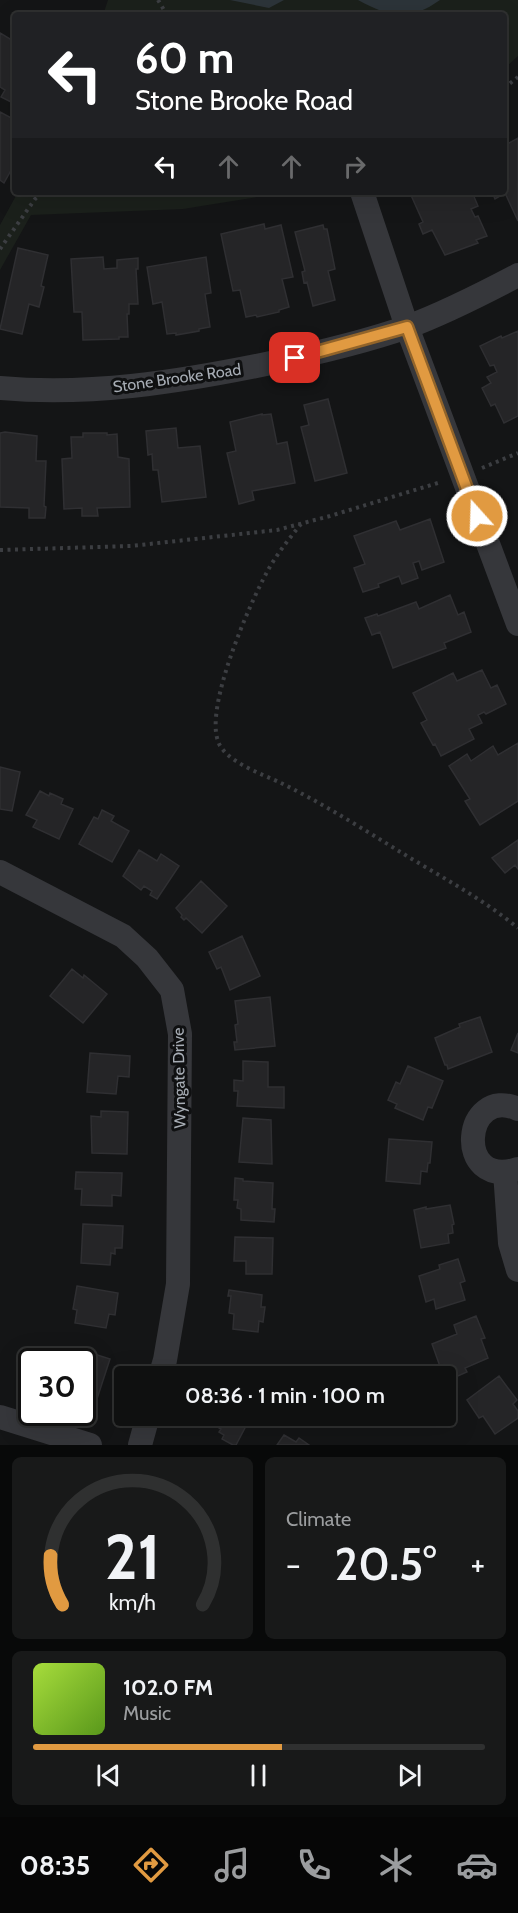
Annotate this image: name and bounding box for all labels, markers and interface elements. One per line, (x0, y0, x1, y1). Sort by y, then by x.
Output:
text: 60 m (135, 32, 234, 84)
icon: left (36, 36, 114, 114)
text: Stone Brooke Road (135, 84, 353, 117)
icon: left (149, 150, 182, 183)
icon: ahead (212, 150, 245, 183)
icon: ahead (275, 150, 308, 183)
icon: right (338, 150, 371, 183)
pin (269, 332, 320, 383)
icon: arrive (278, 341, 311, 374)
street label: Stone Brooke Road (112, 360, 242, 396)
position arrow (445, 484, 509, 548)
street label: Wyngate Drive (169, 1028, 189, 1128)
speed limit sign: 30 (18, 1348, 96, 1426)
text: 08:36 · 1 min · 100 m (185, 1382, 385, 1409)
text: Climate (286, 1507, 351, 1531)
text: 21 (104, 1519, 161, 1595)
text: 20.5° (335, 1537, 436, 1591)
text: − (286, 1544, 301, 1584)
text: + (470, 1544, 485, 1584)
text: km/h (109, 1589, 156, 1615)
text: 102.0 FM (123, 1674, 213, 1701)
text: Music (123, 1701, 171, 1725)
icon: previous (92, 1759, 125, 1792)
icon: pause (242, 1759, 275, 1792)
icon: next (393, 1759, 426, 1792)
icon: directions (130, 1844, 172, 1886)
icon: music (211, 1844, 253, 1886)
icon: phone (293, 1844, 335, 1886)
icon: climate (375, 1844, 417, 1886)
icon: car (456, 1844, 498, 1886)
text: 08:35 (20, 1849, 90, 1882)

